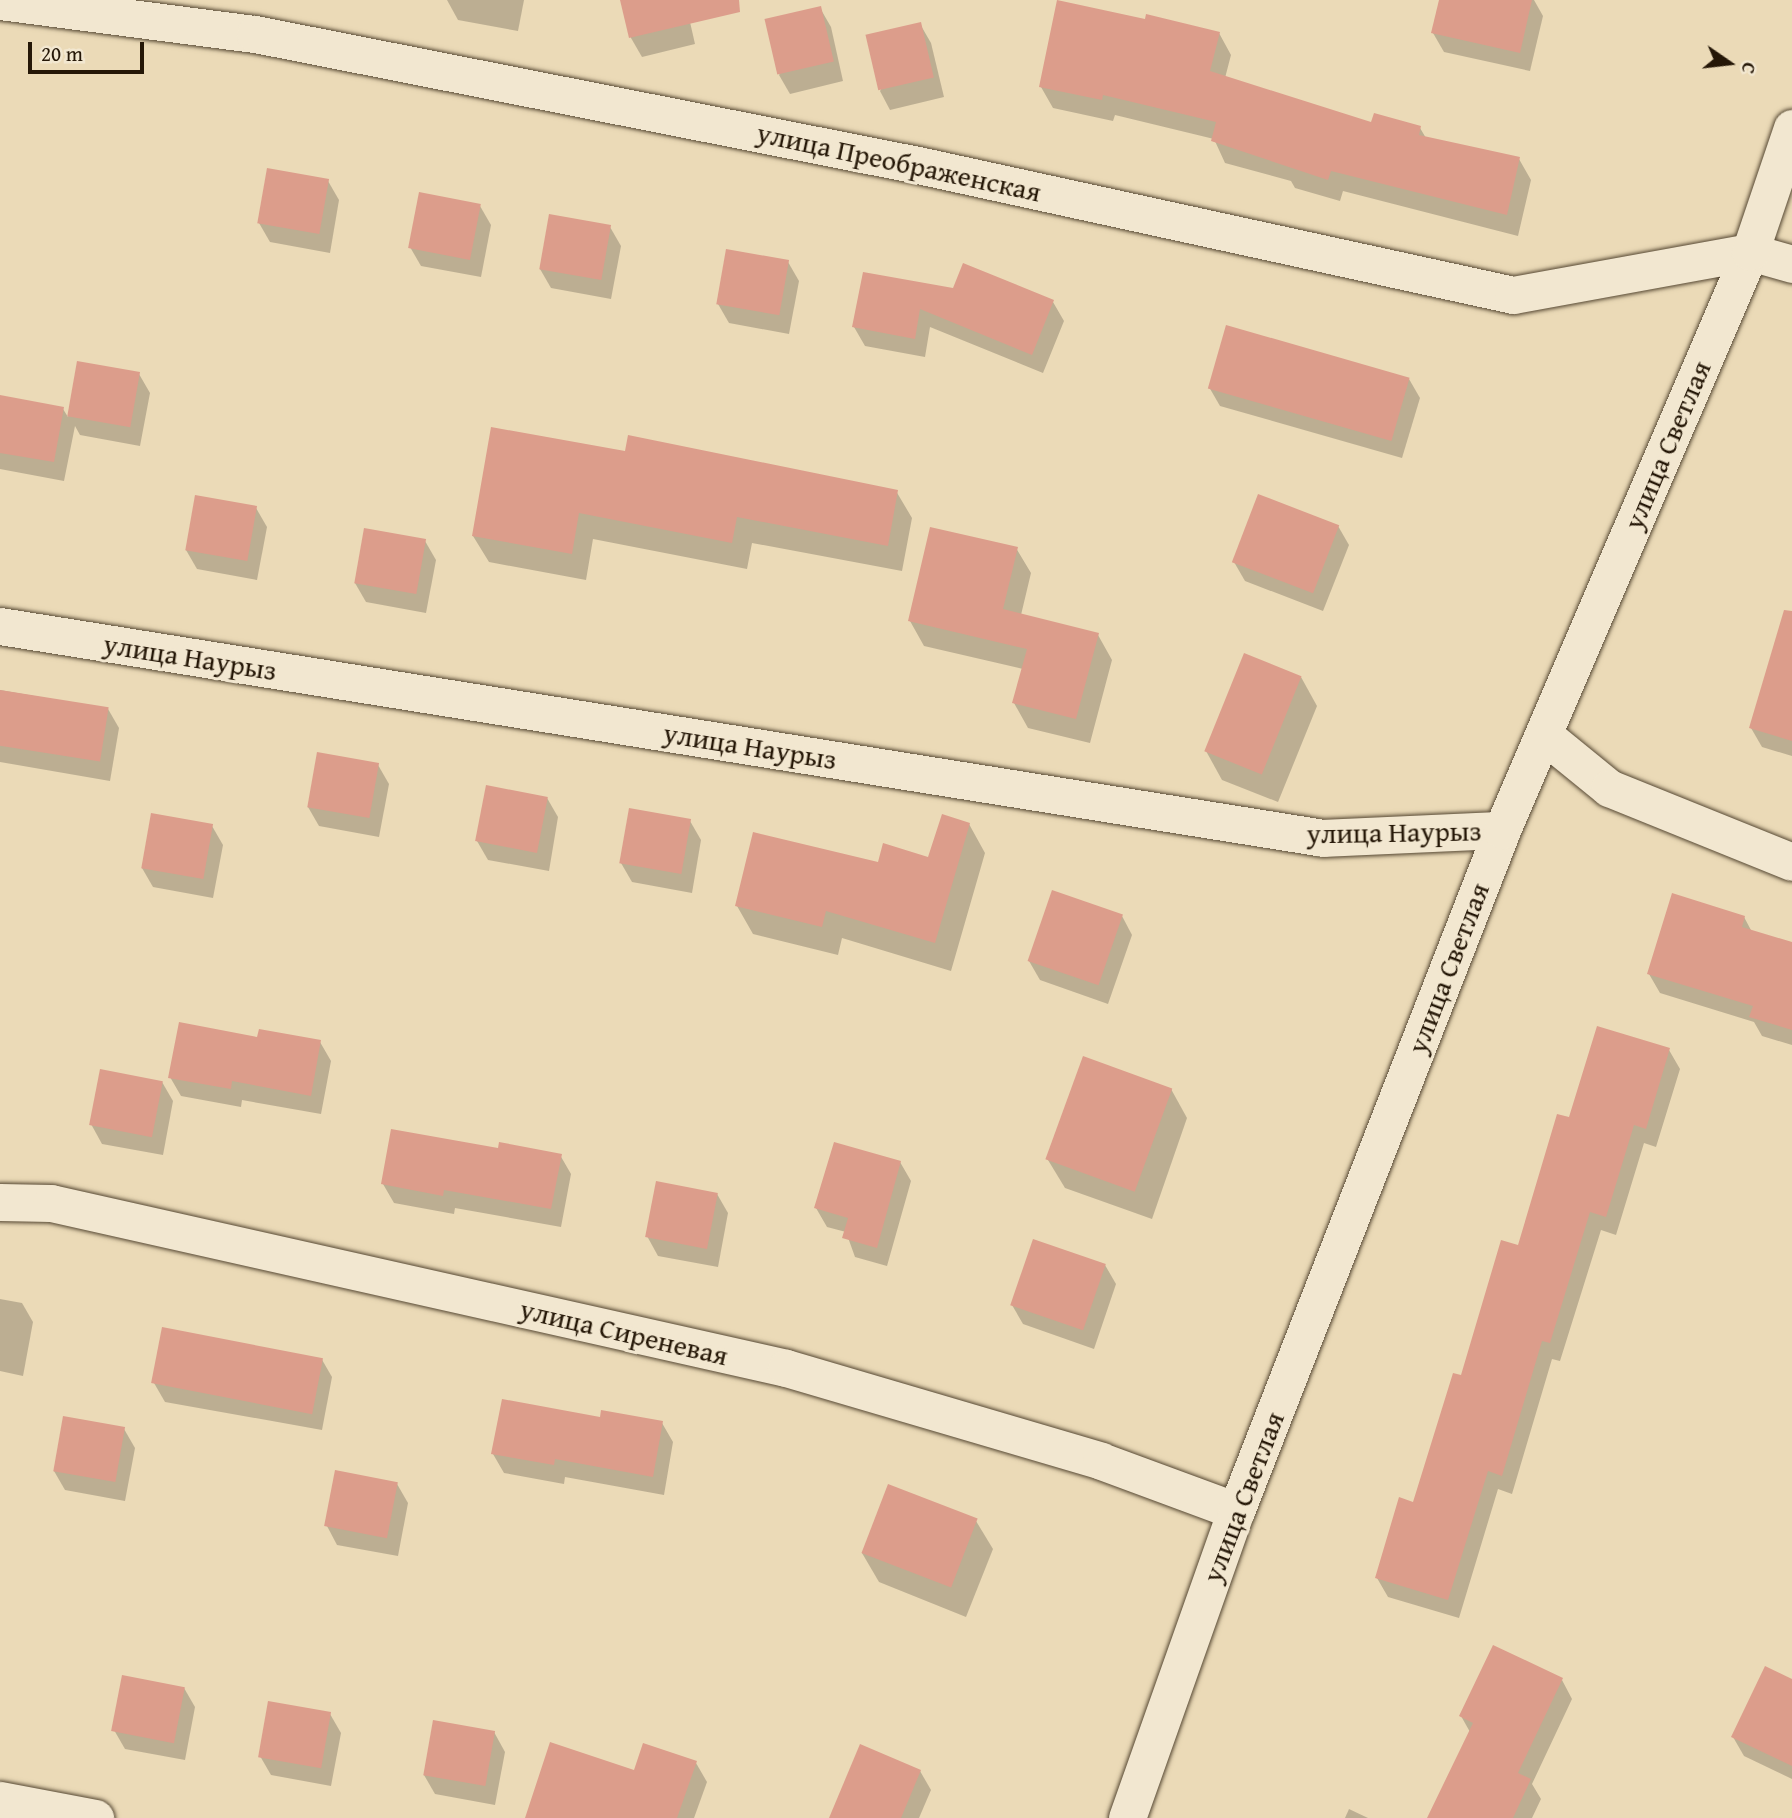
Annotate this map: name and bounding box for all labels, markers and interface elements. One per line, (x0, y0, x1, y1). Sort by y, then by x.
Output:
scale bar (32, 28, 147, 72)
north arrow (1694, 28, 1764, 98)
text: 20 m (41, 38, 83, 69)
text: С (1734, 59, 1764, 77)
street label: улица Преображенская (754, 115, 1044, 209)
street label: улица Светлая (1616, 356, 1718, 534)
street label: улица Наурыз (101, 627, 279, 687)
street label: улица Наурыз (661, 716, 839, 776)
street label: улица Наурыз (1306, 814, 1482, 850)
street label: улица Светлая (1400, 878, 1496, 1058)
street label: улица Сиреневая (517, 1292, 731, 1372)
street label: улица Светлая (1195, 1407, 1291, 1587)

